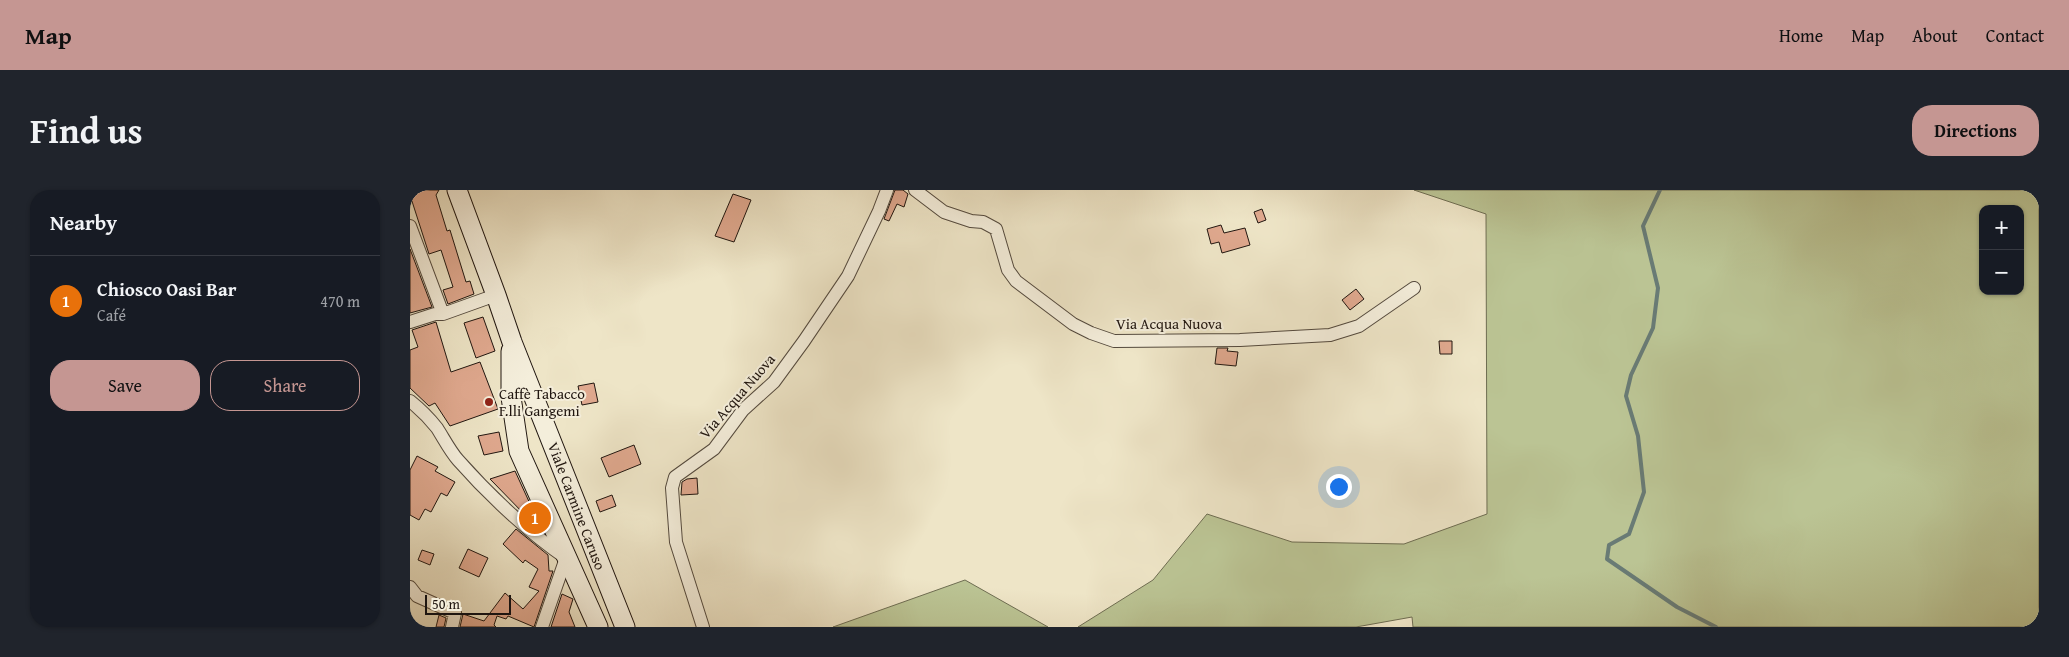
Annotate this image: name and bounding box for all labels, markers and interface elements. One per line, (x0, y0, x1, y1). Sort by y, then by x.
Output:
text: Map (25, 18, 72, 53)
text: Home (1779, 22, 1823, 49)
text: Map (1851, 22, 1884, 49)
text: About (1912, 22, 1958, 49)
text: Contact (1986, 22, 2044, 49)
text: Find us (30, 105, 143, 156)
button: Directions (1912, 105, 2039, 156)
map controls (1979, 205, 2024, 295)
button: + (1979, 205, 2024, 250)
text: Nearby (50, 207, 117, 238)
button: − (1979, 250, 2024, 295)
text: Chiosco Oasi Bar (97, 275, 236, 303)
text: 1 (62, 289, 70, 313)
text: 470 m (320, 289, 360, 313)
text: Café (97, 303, 126, 327)
street label: Via Acqua Nuova (1116, 313, 1222, 334)
street label: Via Acqua Nuova (694, 349, 780, 443)
button: Save (50, 360, 200, 411)
button: Share (210, 360, 360, 411)
place label: Caffè Tabacco F.lli Gangemi (499, 383, 585, 421)
marker: Caffè Tabacco F.lli Gangemi (483, 396, 495, 408)
street label: Viale Carmine Caruso (543, 439, 611, 573)
your location (1326, 474, 1352, 500)
pin: 1 (519, 499, 551, 537)
scale bar (425, 592, 511, 615)
text: 50 m (432, 594, 460, 614)

